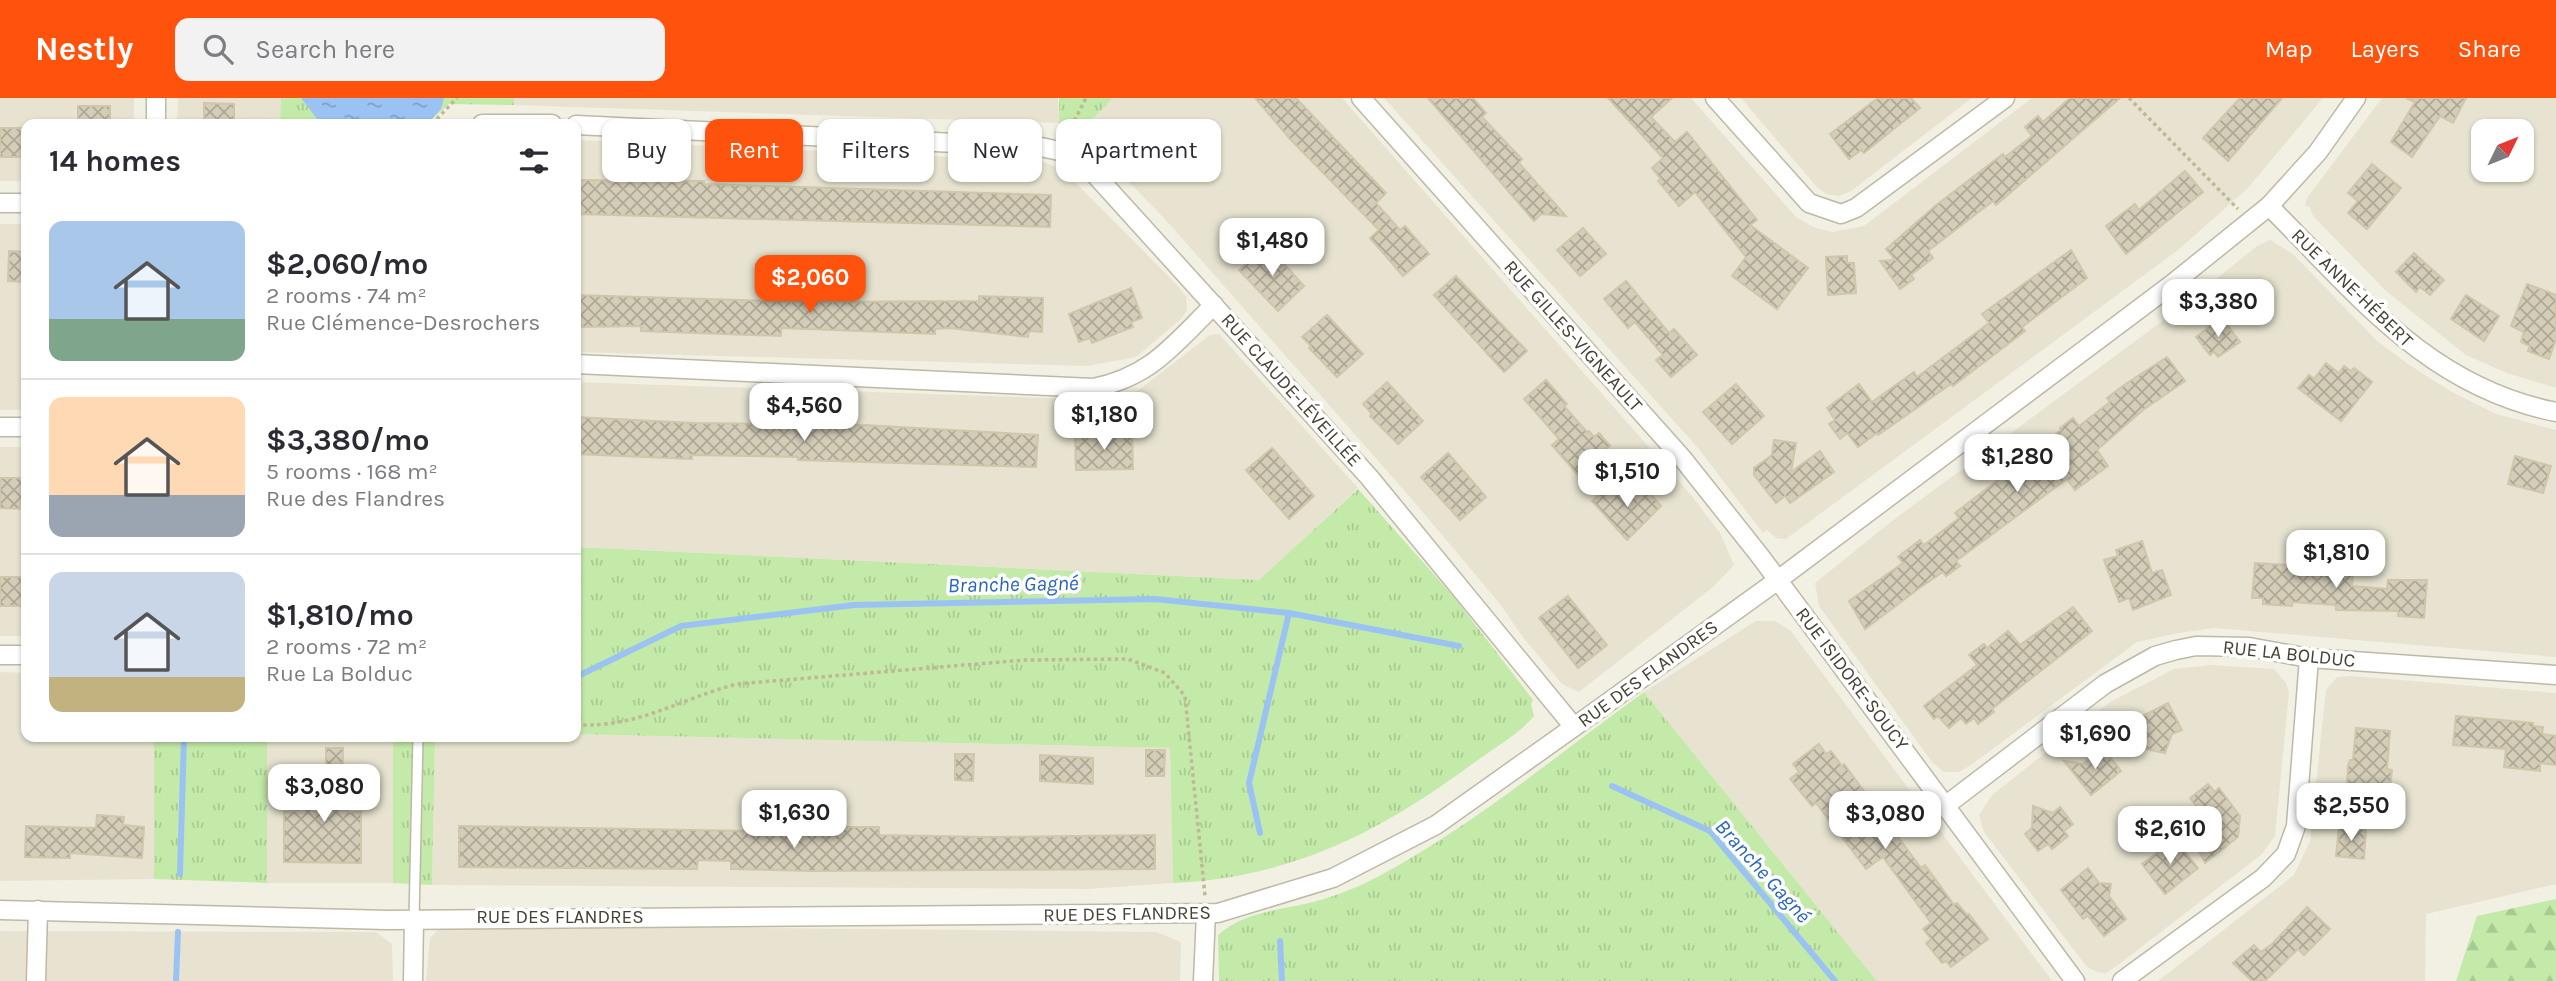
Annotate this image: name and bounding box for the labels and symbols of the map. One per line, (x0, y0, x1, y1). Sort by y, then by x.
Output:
north arrow (2471, 119, 2534, 182)
pin: $1,480 (1215, 218, 1329, 278)
street label: RUE ANNE-HÉBERT (2287, 224, 2418, 352)
pin: $2,060 (753, 256, 867, 315)
street label: RUE GILLES-VIGNEAULT (1499, 256, 1647, 417)
pin: $3,380 (2161, 280, 2275, 339)
street label: RUE CLAUDE-LÉVEILLÉE (1216, 308, 1366, 471)
pin: $4,560 (747, 384, 861, 443)
pin: $1,180 (1047, 392, 1161, 452)
pin: $1,280 (1960, 434, 2074, 494)
pin: $1,510 (1570, 450, 1684, 509)
pin: $1,810 (2279, 531, 2393, 590)
water label: Branche Gagné (947, 571, 1079, 597)
street label: RUE ISIDORE-SOUCY (1791, 603, 1913, 755)
street label: RUE DES FLANDRES (1574, 616, 1722, 732)
street label: RUE LA BOLDUC (2222, 636, 2356, 672)
pin: $1,690 (2038, 712, 2152, 771)
pin: $3,080 (267, 764, 381, 824)
pin: $2,550 (2294, 784, 2408, 843)
pin: $1,630 (737, 790, 851, 850)
pin: $3,080 (1828, 792, 1942, 851)
pin: $2,610 (2113, 806, 2227, 866)
water label: Branche Gagné (1710, 814, 1816, 928)
street label: RUE DES FLANDRES (1043, 902, 1211, 926)
street label: RUE DES FLANDRES (476, 906, 644, 928)

